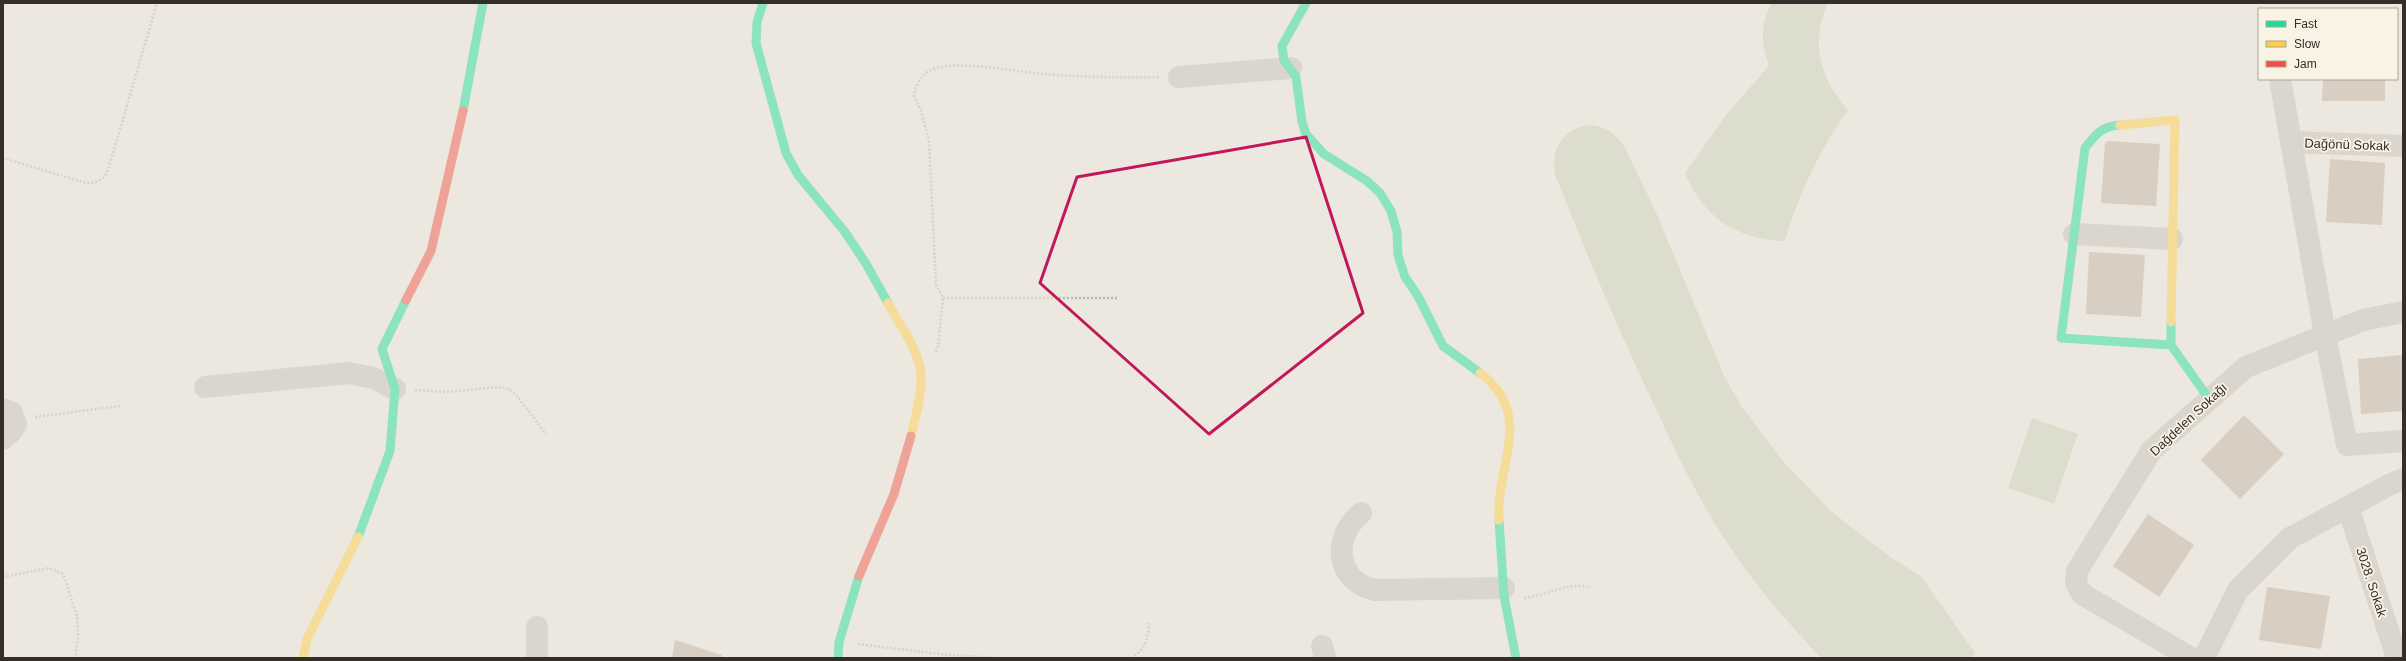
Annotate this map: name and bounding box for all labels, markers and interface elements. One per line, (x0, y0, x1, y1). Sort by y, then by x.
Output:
legend (2258, 8, 2398, 80)
text: Fast (2294, 17, 2318, 31)
text: Slow (2294, 37, 2320, 51)
text: Jam (2294, 57, 2317, 71)
street label: Dağönü Sokak (2304, 136, 2390, 154)
street label: Dağdelen Sokağı (2147, 380, 2230, 459)
street label: 3028. Sokak (2353, 545, 2390, 619)

